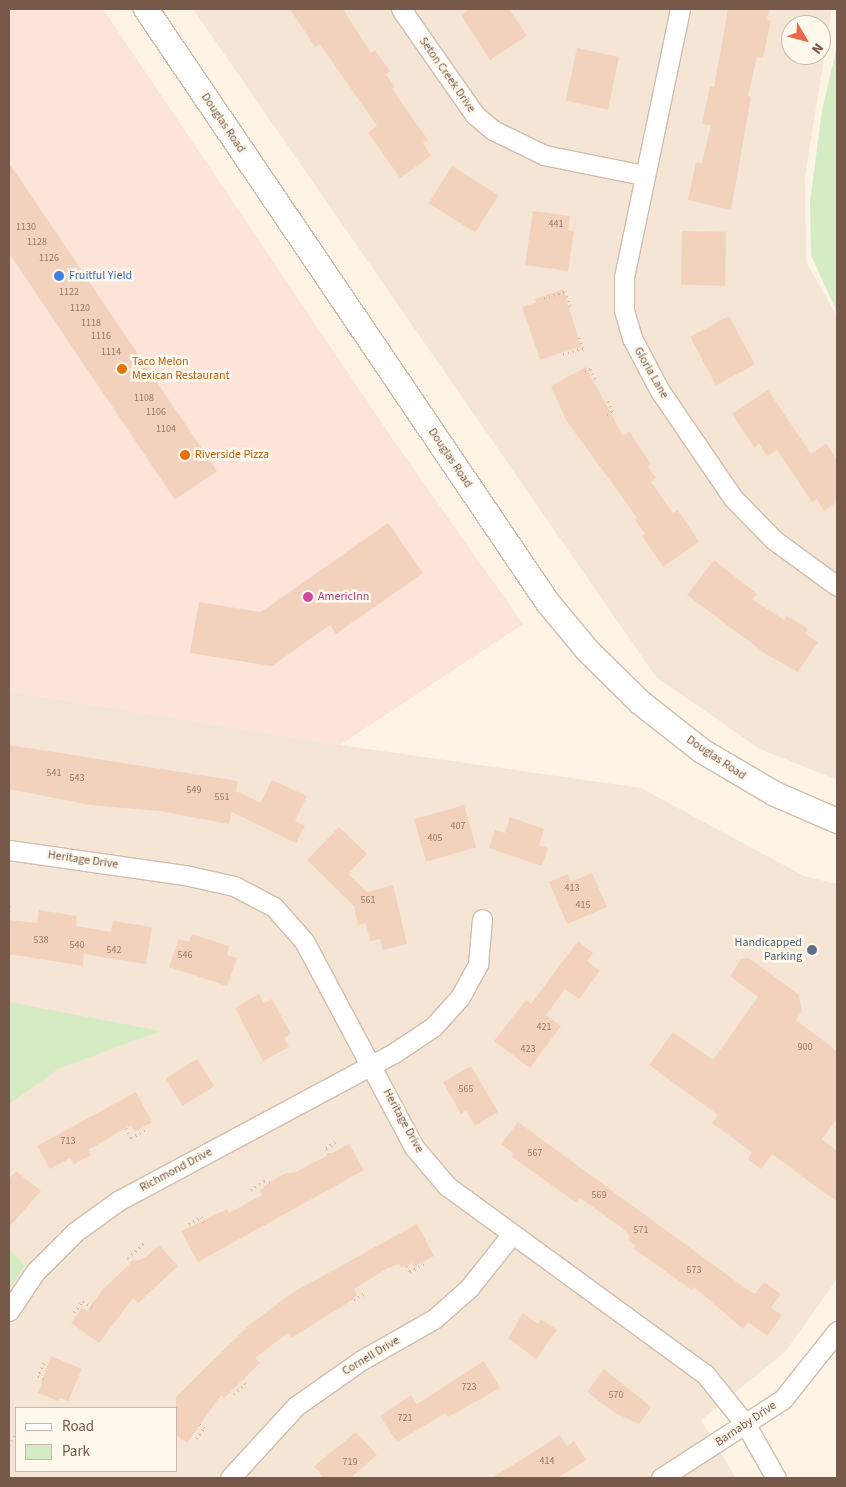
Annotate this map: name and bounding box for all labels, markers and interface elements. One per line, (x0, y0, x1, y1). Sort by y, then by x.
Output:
north arrow (781, 15, 831, 65)
street label: Seton Creek Drive (416, 35, 478, 115)
text: N (806, 39, 828, 58)
street label: Douglas Road (198, 90, 248, 156)
house number: 441 (549, 219, 563, 231)
house number: 1130 (16, 222, 36, 234)
house number: 1128 (27, 237, 47, 249)
house number: 1126 (39, 253, 59, 265)
place label: Fruitful Yield (69, 269, 132, 283)
marker: Fruitful Yield (53, 270, 65, 282)
house number: 1122 (59, 287, 79, 299)
house number: 1120 (70, 303, 90, 315)
house number: 1118 (81, 318, 101, 330)
house number: 1116 (91, 331, 111, 343)
street label: Gloria Lane (631, 345, 671, 401)
house number: 1114 (101, 347, 121, 359)
place label: Taco Melon Mexican Restaurant (132, 355, 230, 383)
marker: Taco Melon Mexican Restaurant (116, 363, 128, 375)
house number: 1108 (134, 393, 154, 405)
house number: 1106 (146, 407, 166, 419)
house number: 1104 (156, 424, 176, 436)
street label: Douglas Road (425, 425, 475, 491)
place label: Riverside Pizza (195, 448, 269, 462)
marker: Riverside Pizza (179, 449, 191, 461)
place label: AmericInn (318, 590, 369, 604)
marker: AmericInn (302, 591, 314, 603)
street label: Douglas Road (683, 733, 749, 783)
house number: 541 (47, 768, 61, 780)
house number: 543 (70, 773, 84, 785)
house number: 549 (187, 785, 201, 797)
house number: 551 (215, 792, 229, 804)
house number: 407 (451, 821, 465, 833)
house number: 405 (428, 833, 442, 845)
street label: Heritage Drive (47, 848, 119, 872)
house number: 413 (565, 883, 579, 895)
house number: 561 (361, 895, 375, 907)
house number: 415 (576, 900, 590, 912)
house number: 538 (34, 935, 48, 947)
place label: Handicapped Parking (735, 936, 802, 964)
house number: 540 (70, 940, 84, 952)
marker: Handicapped Parking (806, 944, 818, 956)
house number: 542 (107, 945, 121, 957)
house number: 546 (178, 950, 192, 962)
house number: 421 (537, 1022, 551, 1034)
house number: 900 (798, 1042, 812, 1054)
house number: 423 (521, 1044, 535, 1056)
house number: 565 (459, 1084, 473, 1096)
street label: Heritage Drive (379, 1086, 427, 1156)
house number: 713 (61, 1136, 75, 1148)
street label: Richmond Drive (137, 1145, 215, 1195)
house number: 567 (528, 1148, 542, 1160)
house number: 569 (592, 1190, 606, 1202)
house number: 571 (634, 1225, 648, 1237)
house number: 573 (687, 1265, 701, 1277)
street label: Cornell Drive (340, 1333, 402, 1379)
house number: 723 (462, 1382, 476, 1394)
house number: 570 (609, 1390, 623, 1402)
street label: Barnaby Drive (713, 1398, 779, 1450)
legend (15, 1407, 178, 1472)
house number: 721 (398, 1413, 412, 1425)
text: Road (62, 1416, 94, 1437)
text: Park (62, 1441, 90, 1462)
house number: 414 (540, 1456, 554, 1468)
house number: 719 (343, 1457, 357, 1469)

